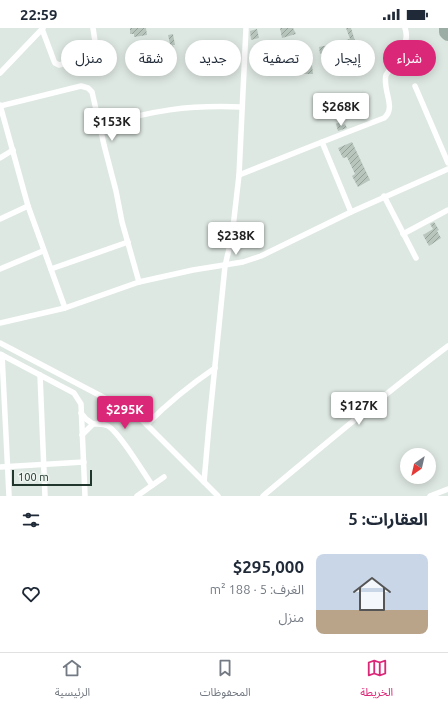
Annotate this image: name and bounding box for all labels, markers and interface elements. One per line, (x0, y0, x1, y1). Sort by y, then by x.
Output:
text: 22:59 (20, 6, 58, 23)
chip: منزل (61, 40, 117, 76)
chip: شقة (125, 40, 177, 76)
chip: جديد (185, 40, 241, 76)
chip: تصفية (249, 40, 313, 76)
chip: إيجار (321, 40, 375, 76)
chip: شراء (383, 40, 436, 76)
pin: $268K (313, 93, 369, 127)
text: $268K (322, 99, 360, 113)
pin: $153K (84, 108, 140, 142)
text: $153K (93, 114, 131, 128)
pin: $238K (208, 222, 264, 256)
text: $238K (217, 228, 255, 242)
pin: $127K (331, 392, 387, 426)
pin: $295K (97, 396, 153, 430)
text: $127K (340, 398, 378, 412)
text: $295K (106, 402, 144, 416)
north arrow (400, 448, 436, 484)
map controls (400, 448, 436, 484)
scale bar (12, 468, 92, 487)
text: 100 m (18, 471, 49, 483)
icon: filters (20, 509, 42, 531)
text: العقارات: 5 (348, 509, 428, 528)
text: $295,000 (233, 557, 304, 576)
icon: home (348, 570, 396, 618)
text: الغرف: 5 · 188 m² (210, 582, 304, 596)
icon: heart (20, 583, 42, 605)
text: منزل (279, 610, 304, 624)
tab: الرئيسية (55, 657, 90, 704)
tab: المحفوظات (200, 657, 251, 704)
tab: الخريطة (360, 657, 393, 704)

